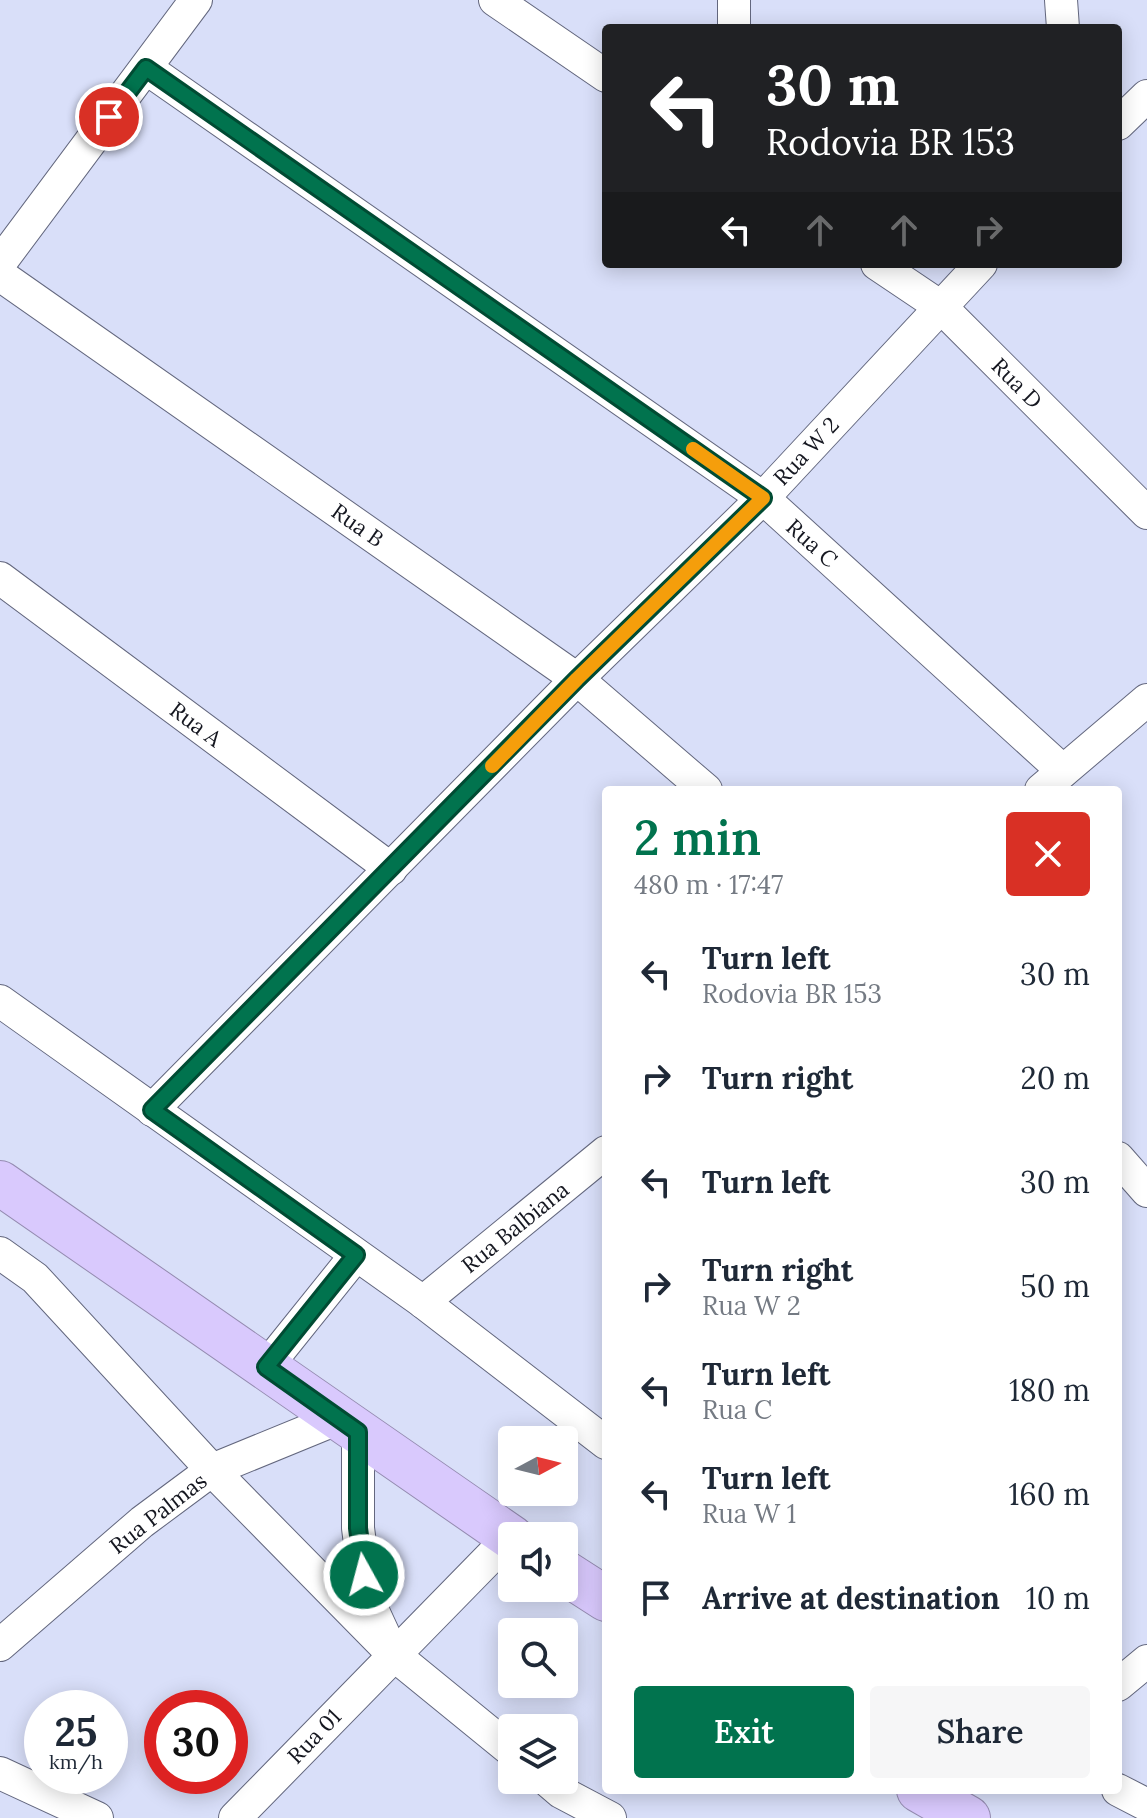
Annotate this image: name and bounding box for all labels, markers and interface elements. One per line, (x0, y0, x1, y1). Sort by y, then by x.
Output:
text: 30 m (766, 49, 899, 120)
icon: left (634, 56, 738, 160)
pin (75, 83, 143, 151)
icon: arrive (87, 95, 131, 139)
text: Rodovia BR 153 (766, 119, 1015, 165)
icon: left (714, 208, 758, 252)
icon: ahead (798, 208, 842, 252)
icon: ahead (882, 208, 926, 252)
icon: right (966, 208, 1010, 252)
street label: Rua D (986, 352, 1048, 414)
street label: Rua W 2 (767, 411, 845, 491)
street label: Rua B (326, 497, 390, 553)
street label: Rua C (781, 513, 843, 573)
street label: Rua A (164, 695, 229, 753)
text: 2 min (634, 807, 761, 868)
button: close (1006, 812, 1090, 896)
text: 480 m · 17:47 (634, 868, 783, 901)
text: Turn left (702, 939, 830, 977)
icon: left (634, 952, 678, 996)
text: 30 m (1020, 955, 1090, 993)
text: Rodovia BR 153 (702, 977, 882, 1010)
icon: right (634, 1056, 678, 1100)
text: Turn right (702, 1059, 853, 1097)
text: 20 m (1021, 1059, 1090, 1097)
icon: left (634, 1160, 678, 1204)
text: Turn left (702, 1163, 830, 1201)
text: 30 m (1020, 1163, 1090, 1201)
street label: Rua Balbiana (456, 1175, 574, 1279)
text: Turn right (702, 1251, 853, 1289)
icon: right (634, 1264, 678, 1308)
text: 50 m (1020, 1267, 1090, 1305)
text: Rua W 2 (702, 1289, 801, 1322)
text: Turn left (702, 1355, 830, 1393)
icon: left (634, 1368, 678, 1412)
text: 180 m (1009, 1371, 1090, 1409)
text: Rua C (702, 1393, 772, 1426)
north arrow (498, 1426, 578, 1506)
map controls (498, 1426, 578, 1794)
text: Turn left (702, 1459, 830, 1497)
street label: Rua Palmas (104, 1466, 212, 1560)
icon: left (634, 1472, 678, 1516)
text: 160 m (1008, 1475, 1090, 1513)
text: Rua W 1 (702, 1497, 796, 1530)
button: sound (498, 1522, 578, 1602)
position arrow (322, 1533, 406, 1617)
icon: arrive (634, 1576, 678, 1620)
text: Arrive at destination (702, 1579, 1000, 1617)
text: 10 m (1026, 1579, 1090, 1617)
button: search (498, 1618, 578, 1698)
button: Exit (634, 1686, 854, 1778)
button: Share (870, 1686, 1090, 1778)
speed limit sign: 30 (144, 1690, 248, 1794)
street label: Rua 01 (281, 1703, 347, 1769)
text: 25 (55, 1706, 97, 1757)
button: layers (498, 1714, 578, 1794)
text: km/h (49, 1749, 103, 1774)

